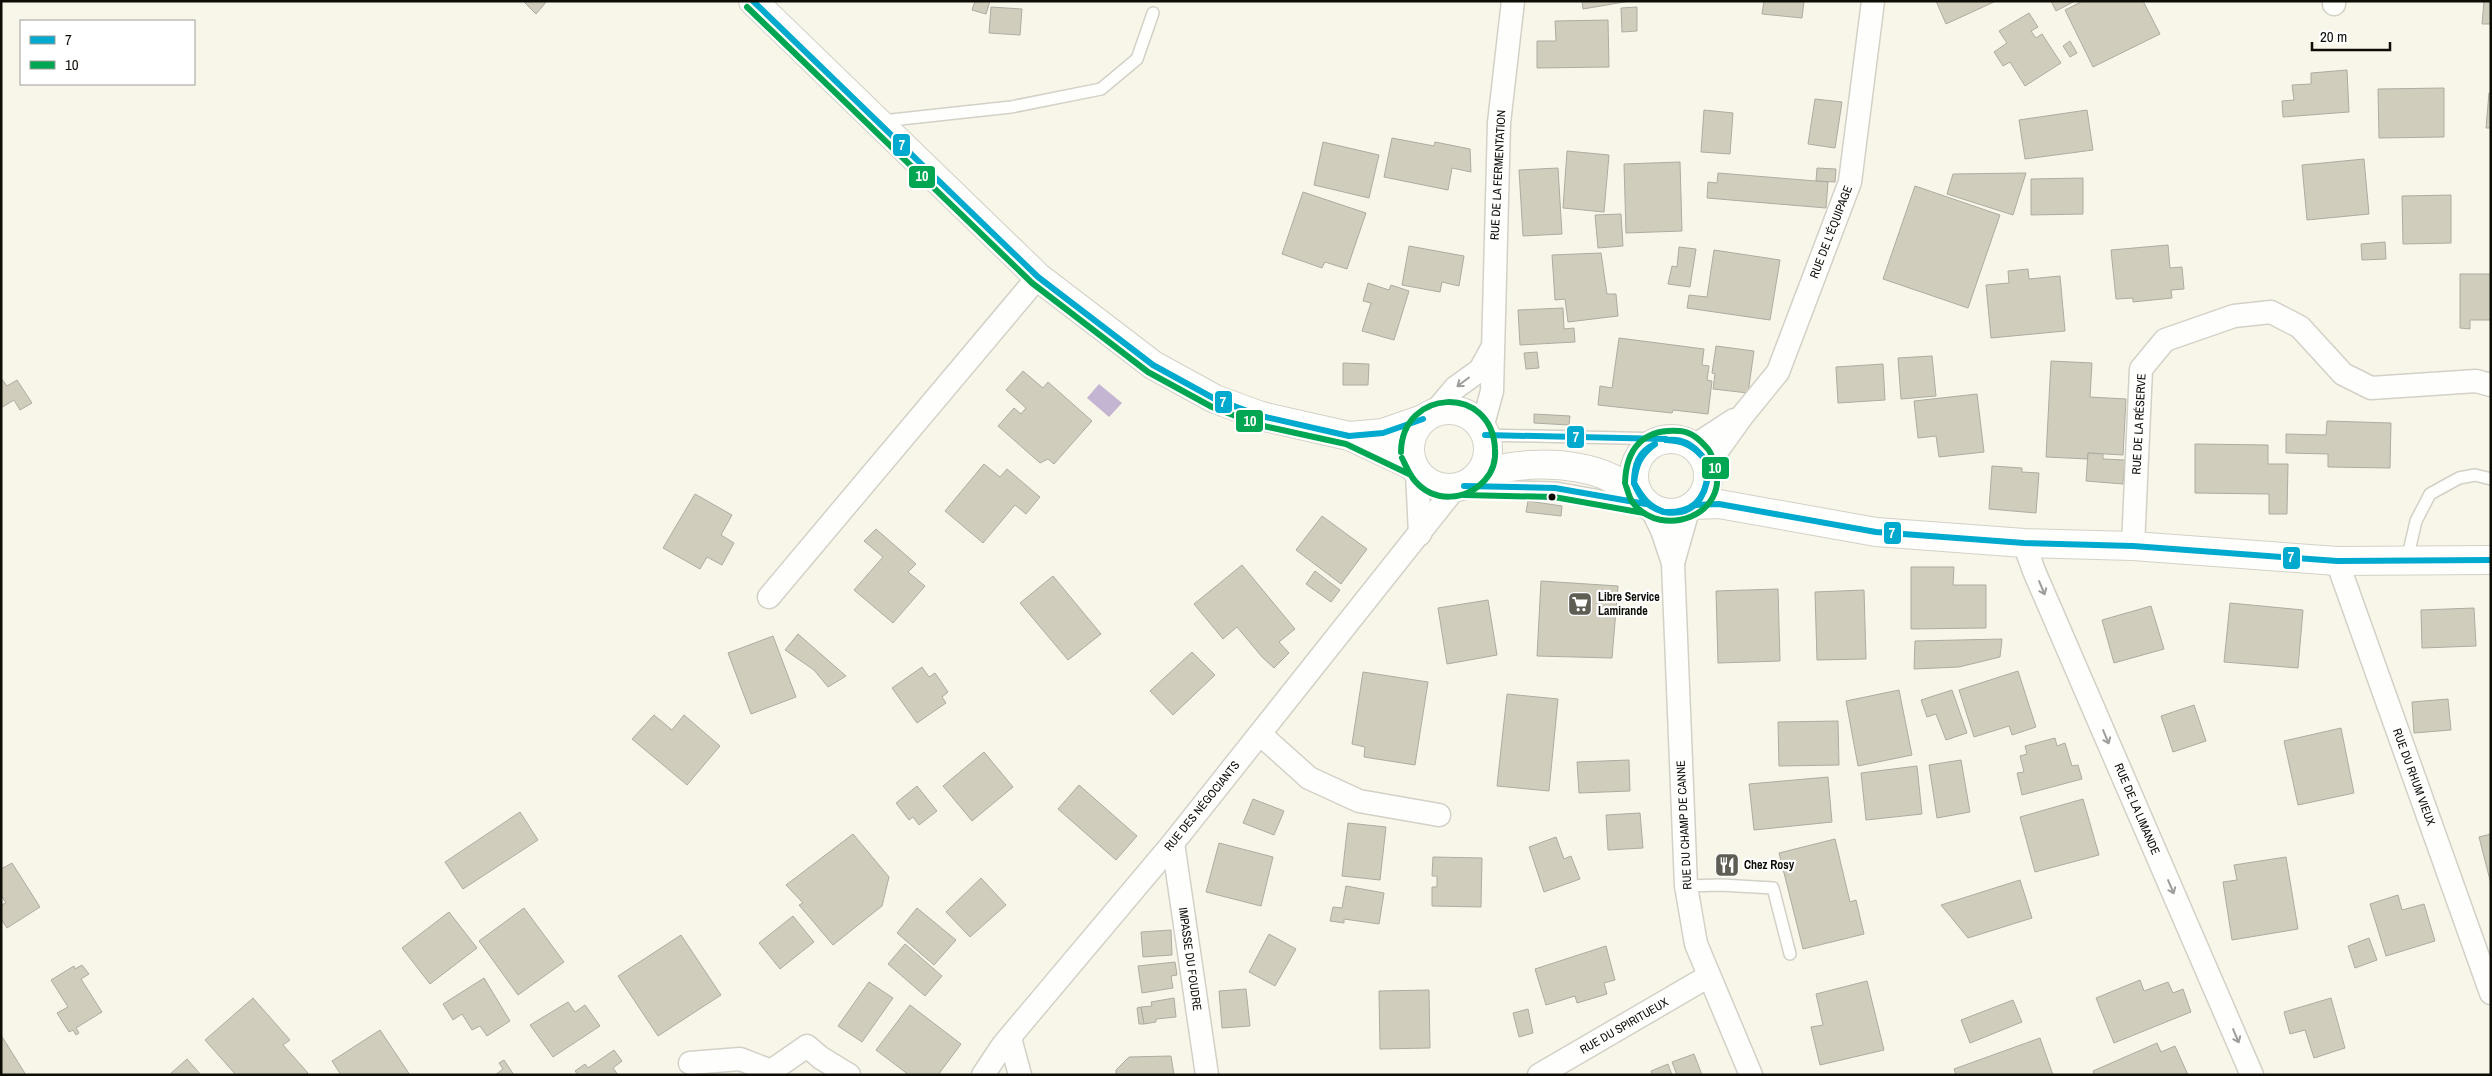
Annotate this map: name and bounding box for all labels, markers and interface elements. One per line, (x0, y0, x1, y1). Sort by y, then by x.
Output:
legend (20, 20, 195, 85)
scale bar (2312, 20, 2390, 52)
text: 20 m (2320, 26, 2347, 47)
text: 7 (65, 29, 72, 50)
text: 10 (65, 54, 79, 75)
street label: RUE DE LA FERMENTATION (1487, 109, 1509, 241)
line badge: 7 (892, 133, 911, 157)
text: 7 (899, 136, 906, 154)
line badge: 10 (908, 165, 936, 189)
text: 10 (916, 167, 928, 185)
street label: RUE DE L'ÉQUIPAGE (1806, 183, 1856, 281)
street label: RUE DE LA RÉSERVE (2128, 373, 2150, 475)
one-way arrow (1457, 377, 1470, 388)
line badge: 7 (1214, 390, 1233, 414)
text: 7 (1220, 393, 1227, 411)
line badge: 10 (1235, 409, 1264, 433)
text: 10 (1244, 412, 1256, 430)
line badge: 7 (1566, 425, 1585, 449)
text: 7 (1573, 428, 1580, 446)
line badge: 10 (1701, 456, 1730, 480)
text: 10 (1709, 459, 1721, 477)
unlabelled marker (1547, 492, 1557, 502)
line badge: 7 (1883, 521, 1902, 545)
text: 7 (1889, 524, 1896, 542)
line badge: 7 (2282, 546, 2301, 570)
text: 7 (2288, 548, 2295, 566)
one-way arrow (2037, 580, 2047, 595)
place label: Libre Service Lamirande (1598, 589, 1660, 619)
supermarket icon: Libre Service Lamirande (1567, 591, 1593, 617)
street label: RUE DU RHUM VIEUX (2389, 726, 2439, 828)
one-way arrow (2102, 729, 2112, 744)
street label: RUE DES NÉGOCIANTS (1161, 757, 1244, 854)
street label: RUE DU CHAMP DE CANNE (1673, 760, 1695, 890)
street label: RUE DE LA LIMANDE (2111, 761, 2163, 857)
restaurant icon: Chez Rosy (1714, 852, 1740, 878)
place label: Chez Rosy (1744, 857, 1795, 873)
one-way arrow (2166, 879, 2176, 894)
street label: IMPASSE DU FOUDRE (1175, 906, 1205, 1012)
street label: RUE DU SPIRITUEUX (1577, 994, 1671, 1058)
one-way arrow (2231, 1028, 2241, 1043)

